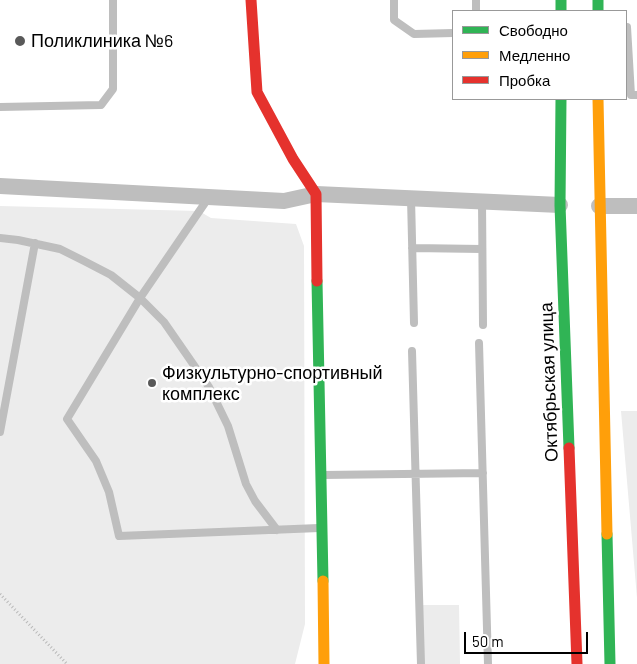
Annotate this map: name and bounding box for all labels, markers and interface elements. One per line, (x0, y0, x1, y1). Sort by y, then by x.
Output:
legend (452, 10, 627, 100)
text: Свободно (499, 21, 568, 39)
place label: Поликлиника №6 (31, 30, 173, 52)
marker: Поликлиника №6 (13, 34, 27, 48)
text: Медленно (499, 46, 570, 64)
text: Пробка (499, 71, 550, 89)
street label: Октябрьская улица (535, 302, 563, 462)
place label: Физкультурно-спортивный комплекс (162, 362, 383, 404)
marker: Физкультурно-спортивный комплекс (146, 377, 158, 389)
scale bar (467, 622, 591, 654)
text: 50 m (472, 632, 504, 650)

